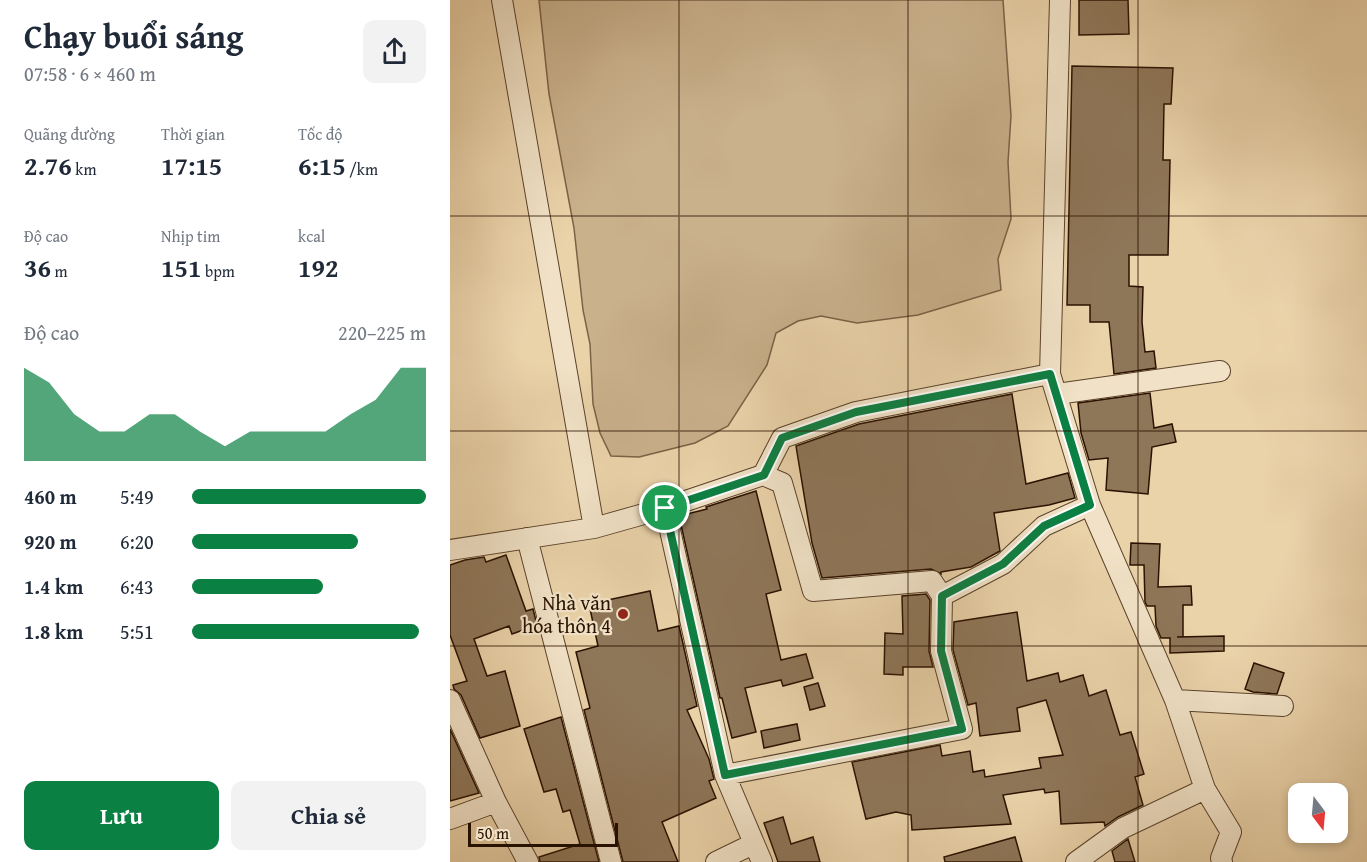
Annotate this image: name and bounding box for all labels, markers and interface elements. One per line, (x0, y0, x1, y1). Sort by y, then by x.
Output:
text: Chạy buổi sáng (24, 12, 243, 60)
button: share (363, 20, 426, 83)
text: 07:58 · 6 × 460 m (24, 59, 156, 88)
text: Quãng đường (24, 122, 115, 146)
text: Thời gian (161, 122, 225, 146)
text: Tốc độ (298, 122, 342, 146)
text: 2.76 (24, 146, 72, 185)
text: 17:15 (161, 146, 222, 185)
text: 6:15 (298, 146, 346, 185)
text: km (72, 157, 96, 181)
text: /km (346, 157, 378, 181)
text: Độ cao (24, 224, 68, 248)
text: Nhịp tim (161, 224, 220, 248)
text: kcal (298, 224, 325, 248)
text: 36 (24, 248, 51, 287)
text: 151 (161, 248, 201, 287)
text: 192 (298, 248, 338, 287)
text: m (51, 259, 68, 283)
text: bpm (201, 259, 235, 283)
text: Độ cao (24, 318, 79, 347)
text: 220–225 m (338, 318, 426, 347)
text: 460 m (24, 482, 77, 511)
text: 5:49 (120, 482, 154, 511)
pin (639, 482, 690, 533)
icon: arrive (648, 491, 681, 524)
text: 920 m (24, 527, 77, 556)
text: 6:20 (120, 527, 154, 556)
text: 1.4 km (24, 572, 83, 601)
text: 6:43 (120, 572, 154, 601)
place label: Nhà văn hóa thôn 4 (522, 588, 611, 640)
marker: Nhà văn hóa thôn 4 (616, 607, 630, 621)
text: 1.8 km (24, 617, 83, 646)
text: 5:51 (120, 617, 154, 646)
button: Lưu (24, 781, 219, 850)
button: Chia sẻ (231, 781, 426, 850)
north arrow (1288, 783, 1348, 843)
map controls (1288, 783, 1348, 843)
scale bar (468, 820, 618, 848)
text: 50 m (477, 821, 509, 845)

